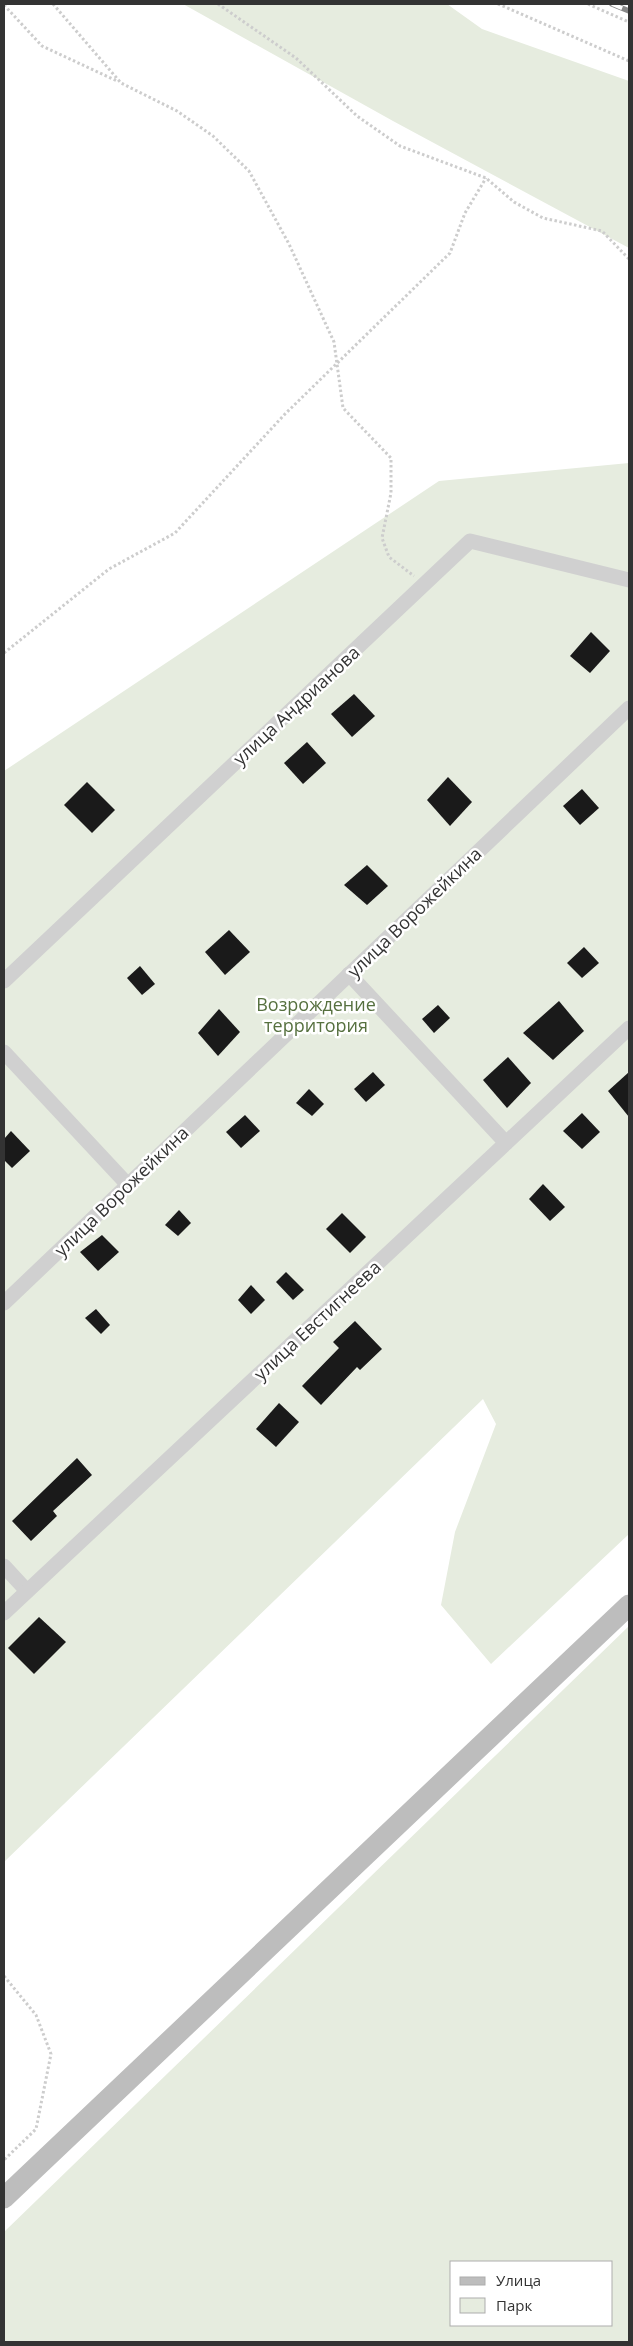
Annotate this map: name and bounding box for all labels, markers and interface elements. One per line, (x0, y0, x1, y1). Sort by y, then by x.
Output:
street label: улица Андрианова (228, 640, 364, 770)
street label: улица Ворожейкина (342, 842, 486, 982)
park label: Возрождение территория (256, 992, 376, 1037)
street label: улица Ворожейкина (49, 1121, 193, 1261)
street label: улица Евстигнеева (248, 1255, 386, 1385)
legend (450, 2261, 613, 2326)
text: Улица (496, 2270, 541, 2290)
text: Парк (496, 2295, 532, 2315)

